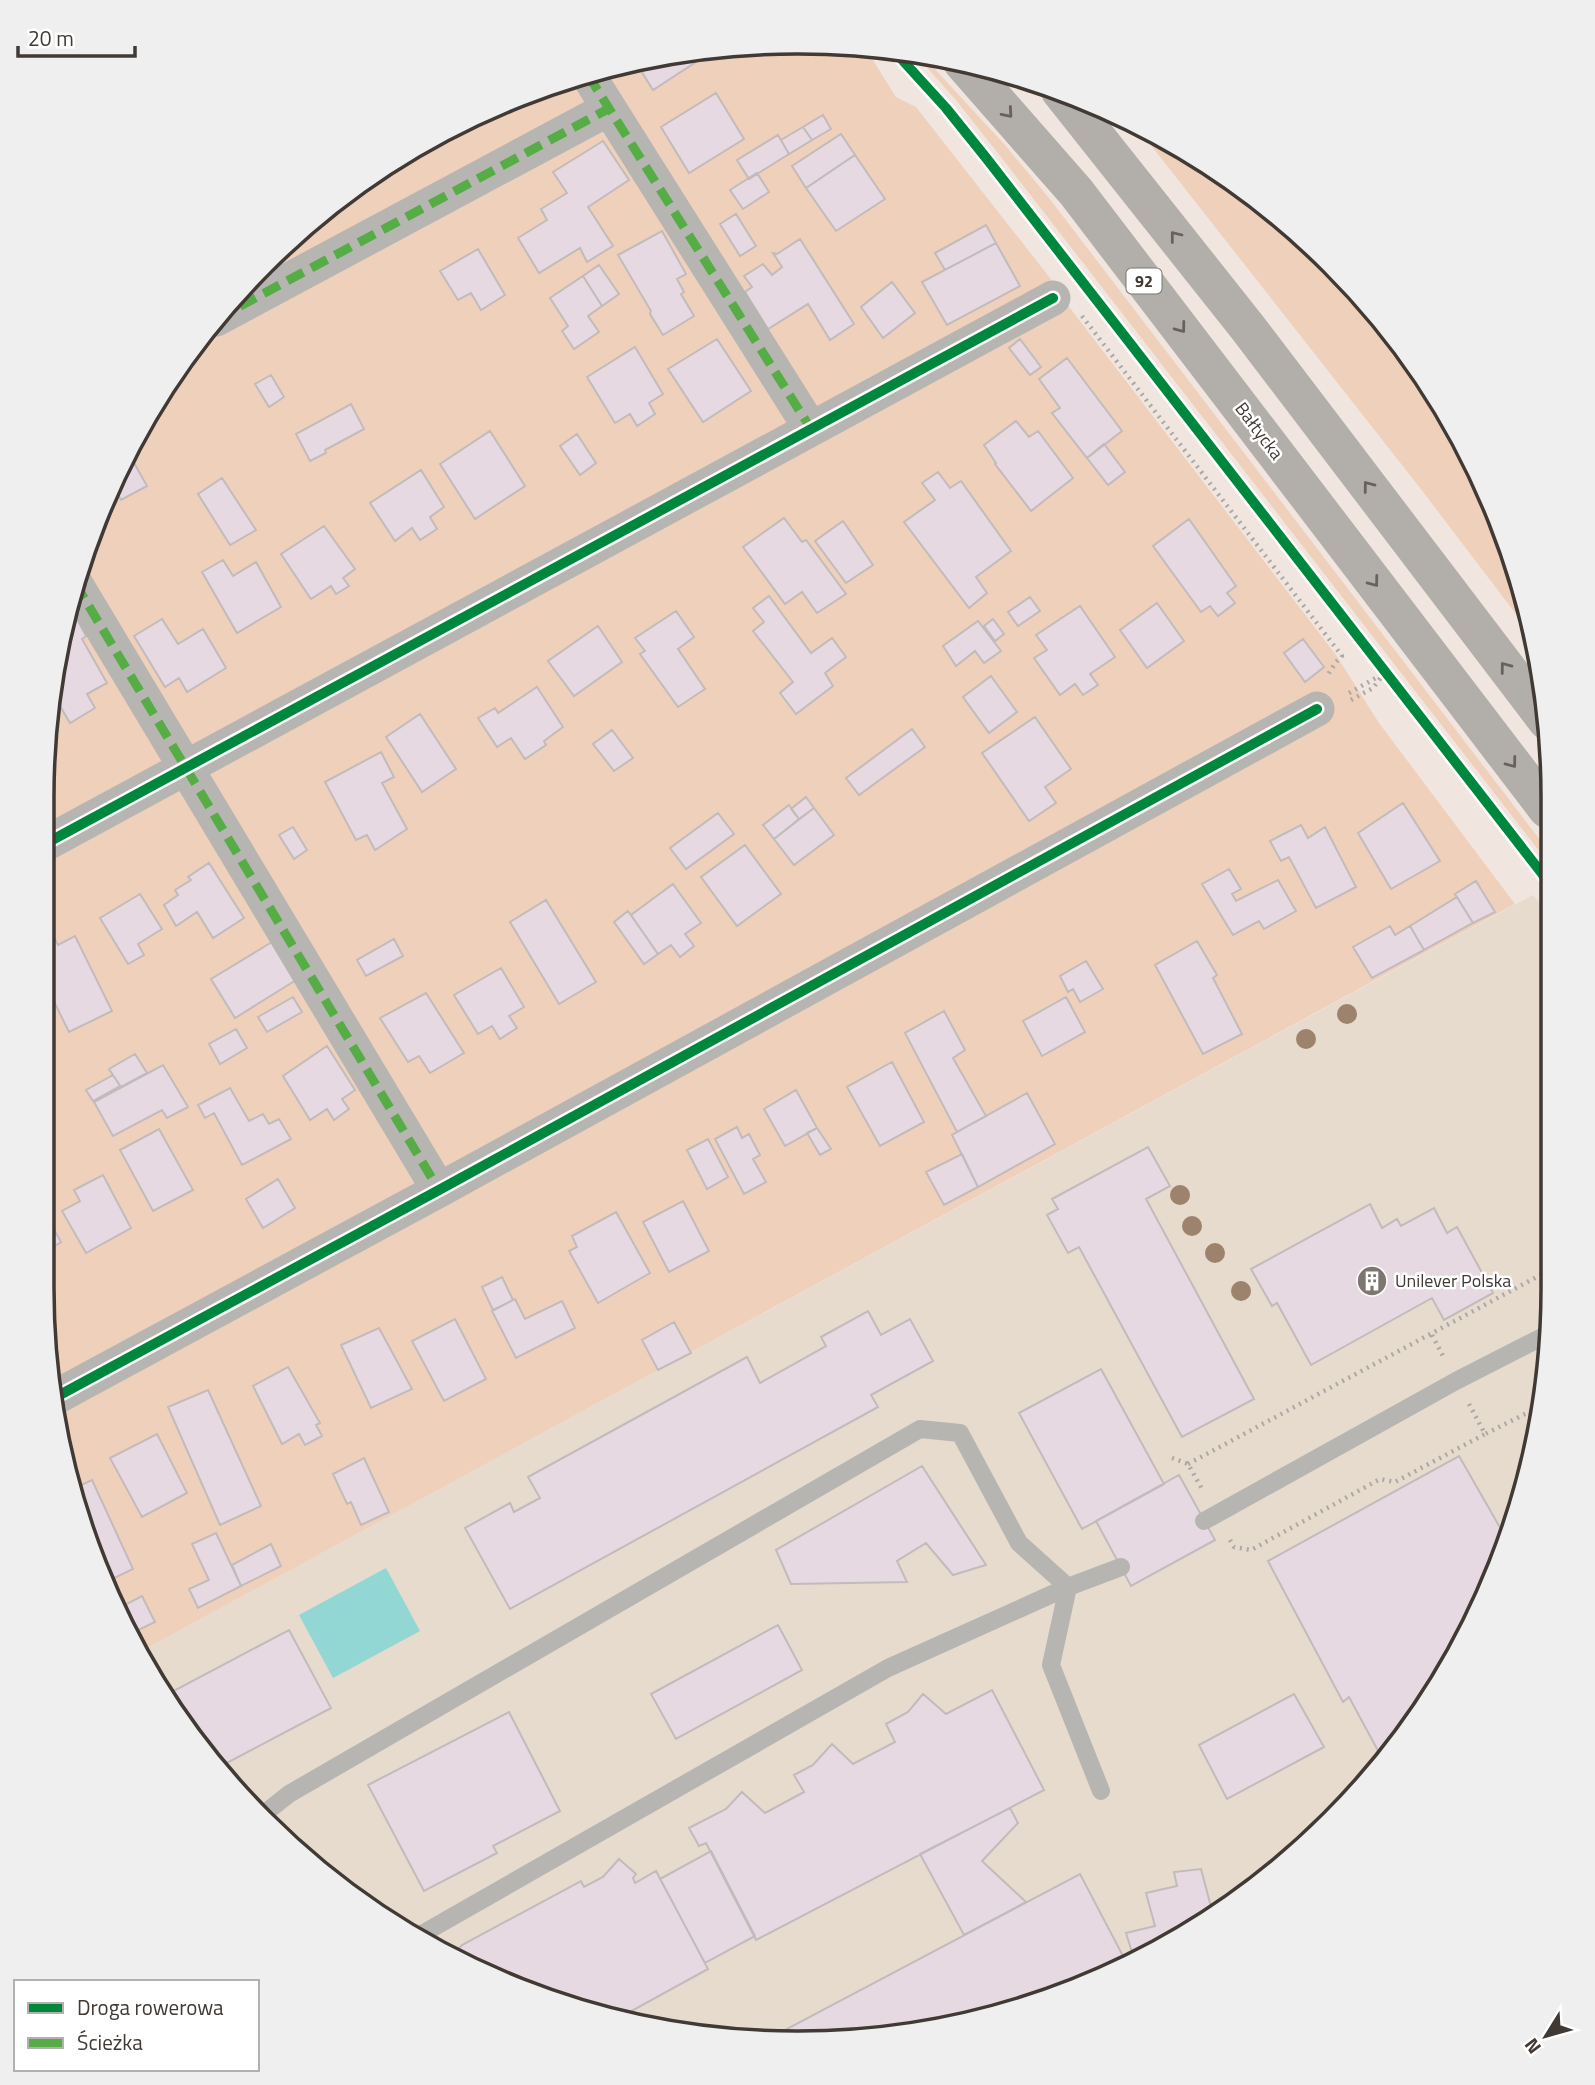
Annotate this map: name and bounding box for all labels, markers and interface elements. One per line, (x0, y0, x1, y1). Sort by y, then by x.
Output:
scale bar (18, 14, 135, 58)
text: 20 m (28, 22, 74, 54)
one-way arrow (1000, 104, 1012, 117)
one-way arrow (1170, 231, 1183, 244)
road number: 92 (1126, 268, 1162, 294)
one-way arrow (1172, 321, 1185, 333)
street label: Bałtycka (1229, 396, 1290, 465)
one-way arrow (1363, 481, 1376, 494)
one-way arrow (1366, 574, 1379, 587)
one-way arrow (1501, 662, 1514, 675)
one-way arrow (1503, 755, 1516, 768)
building icon: Unilever Polska (1355, 1264, 1389, 1298)
place label: Unilever Polska (1395, 1267, 1511, 1294)
legend (14, 1980, 259, 2071)
text: Droga rowerowa (77, 1991, 224, 2023)
north arrow (1511, 2001, 1581, 2071)
text: Ścieżka (77, 2026, 143, 2058)
text: N (1516, 2033, 1548, 2061)

